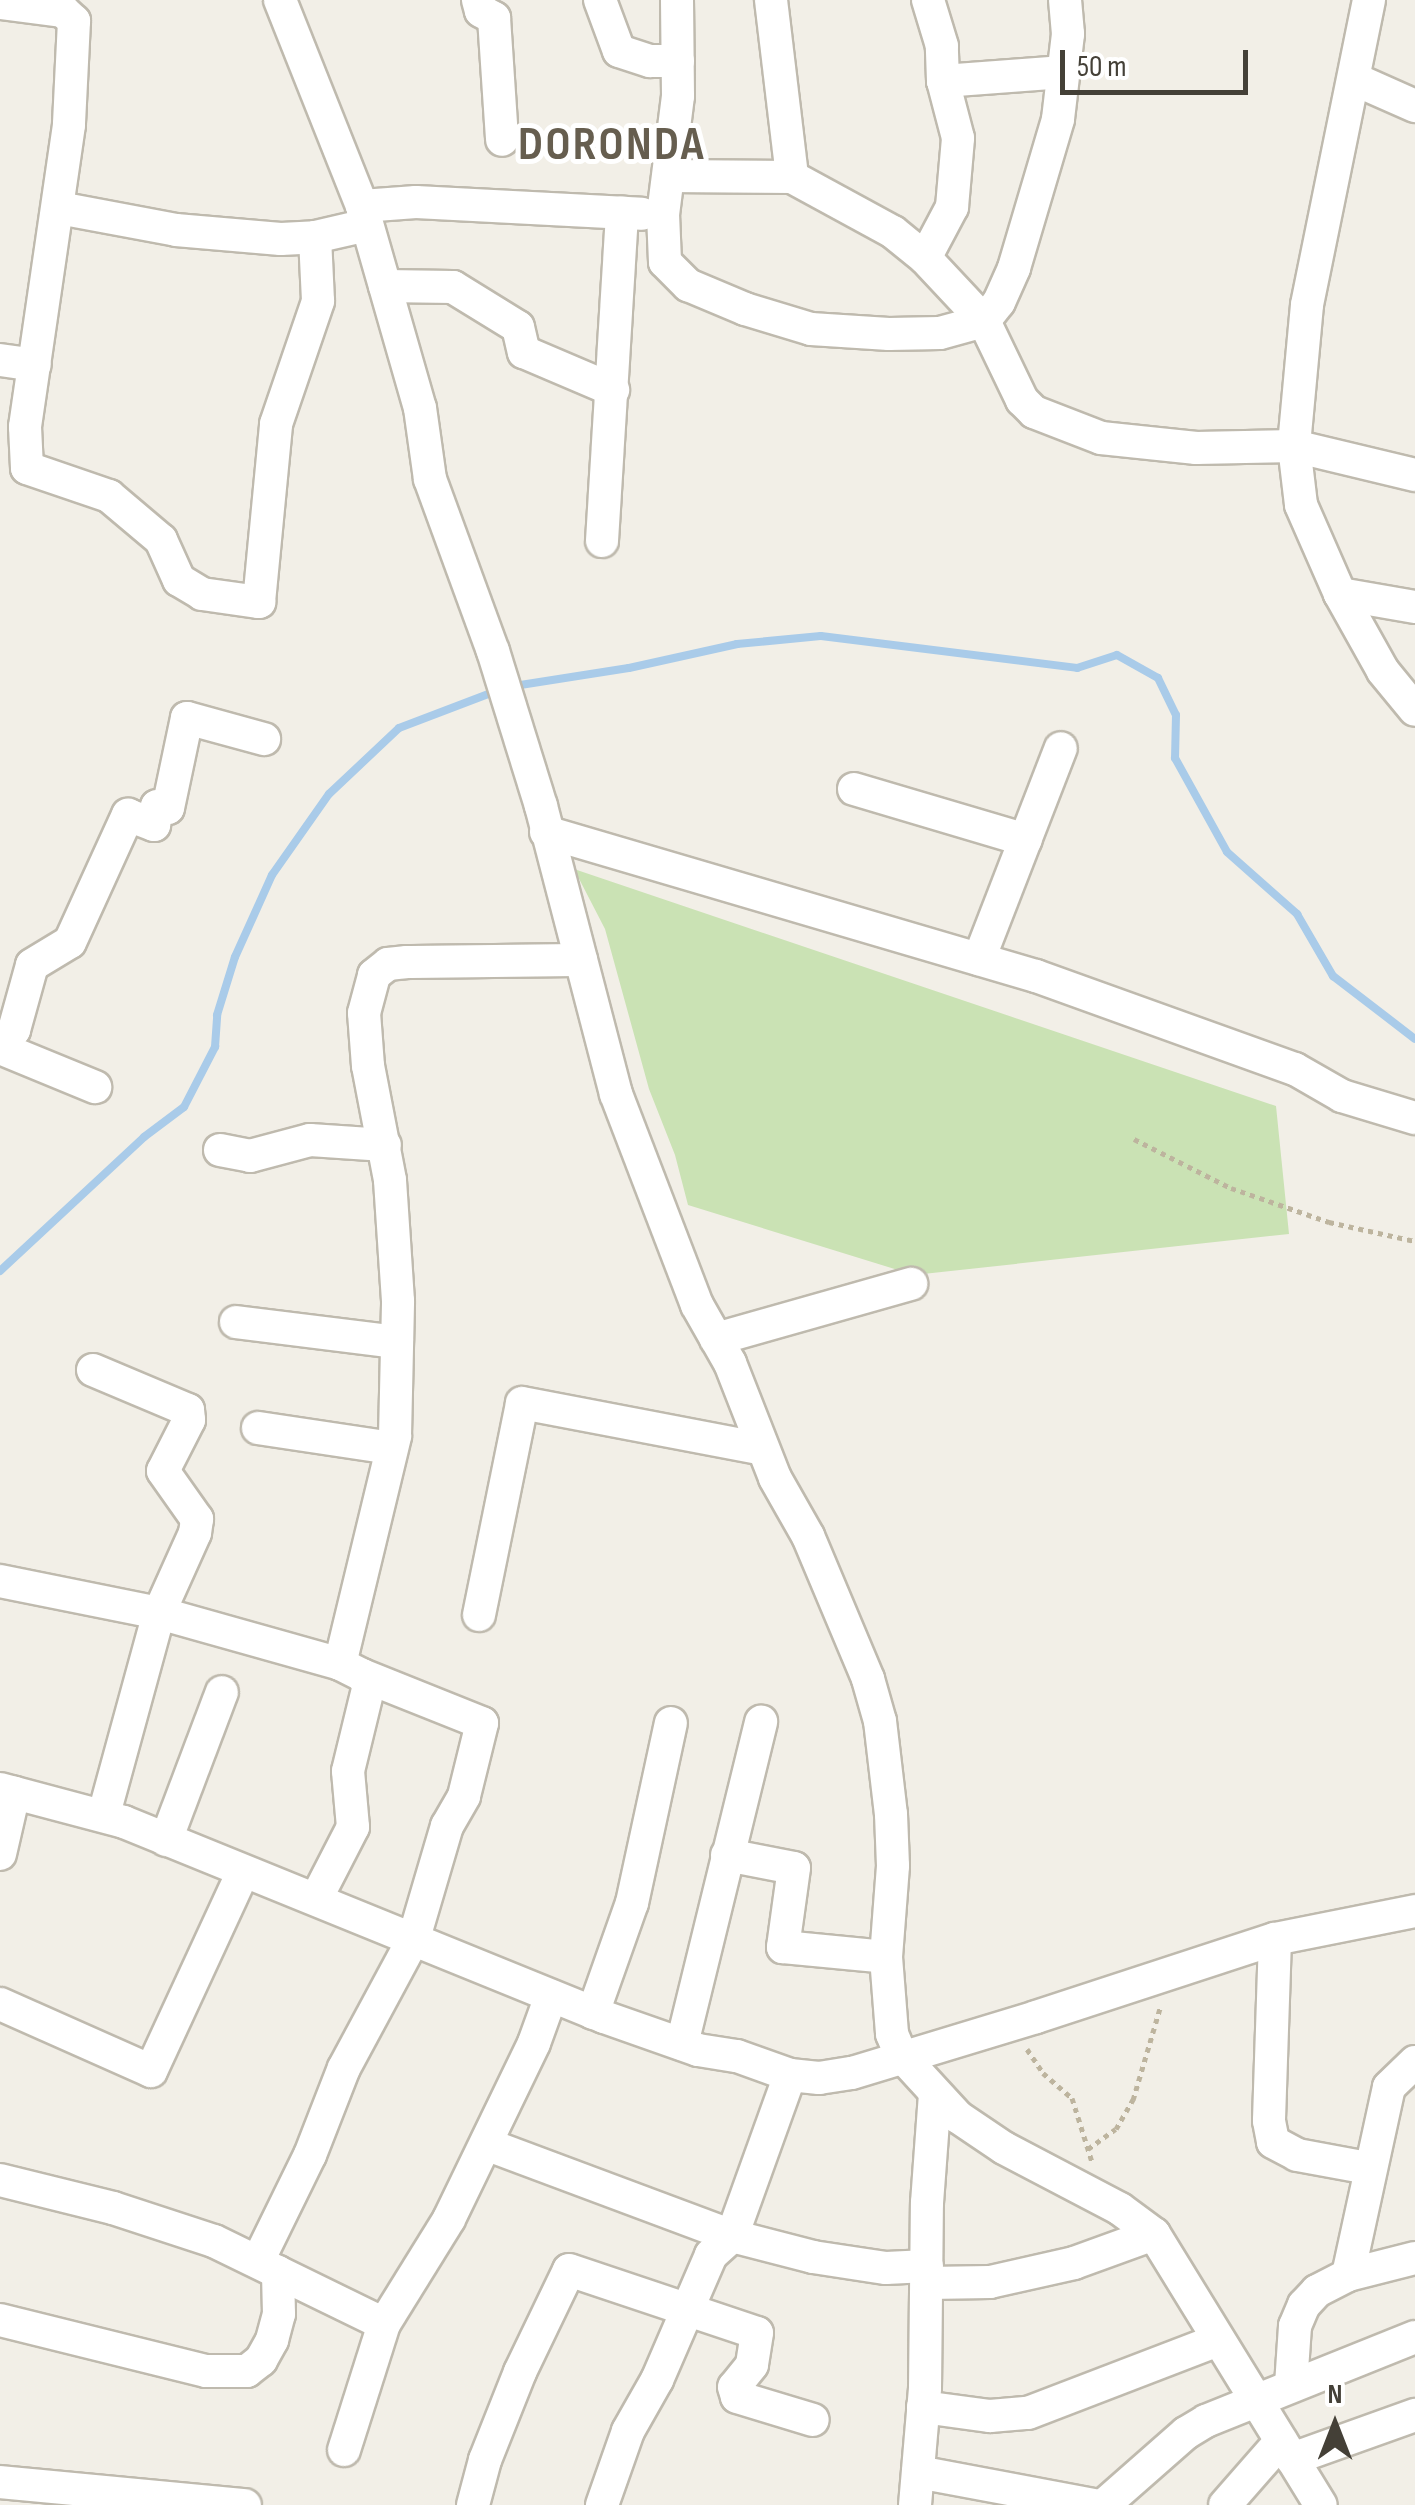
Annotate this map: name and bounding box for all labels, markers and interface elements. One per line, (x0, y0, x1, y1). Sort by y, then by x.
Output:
scale bar (1065, 30, 1252, 92)
text: 50 m (1077, 49, 1126, 85)
district label: DORONDA (518, 116, 706, 174)
north arrow (1285, 2375, 1385, 2475)
text: N (1328, 2378, 1342, 2411)

